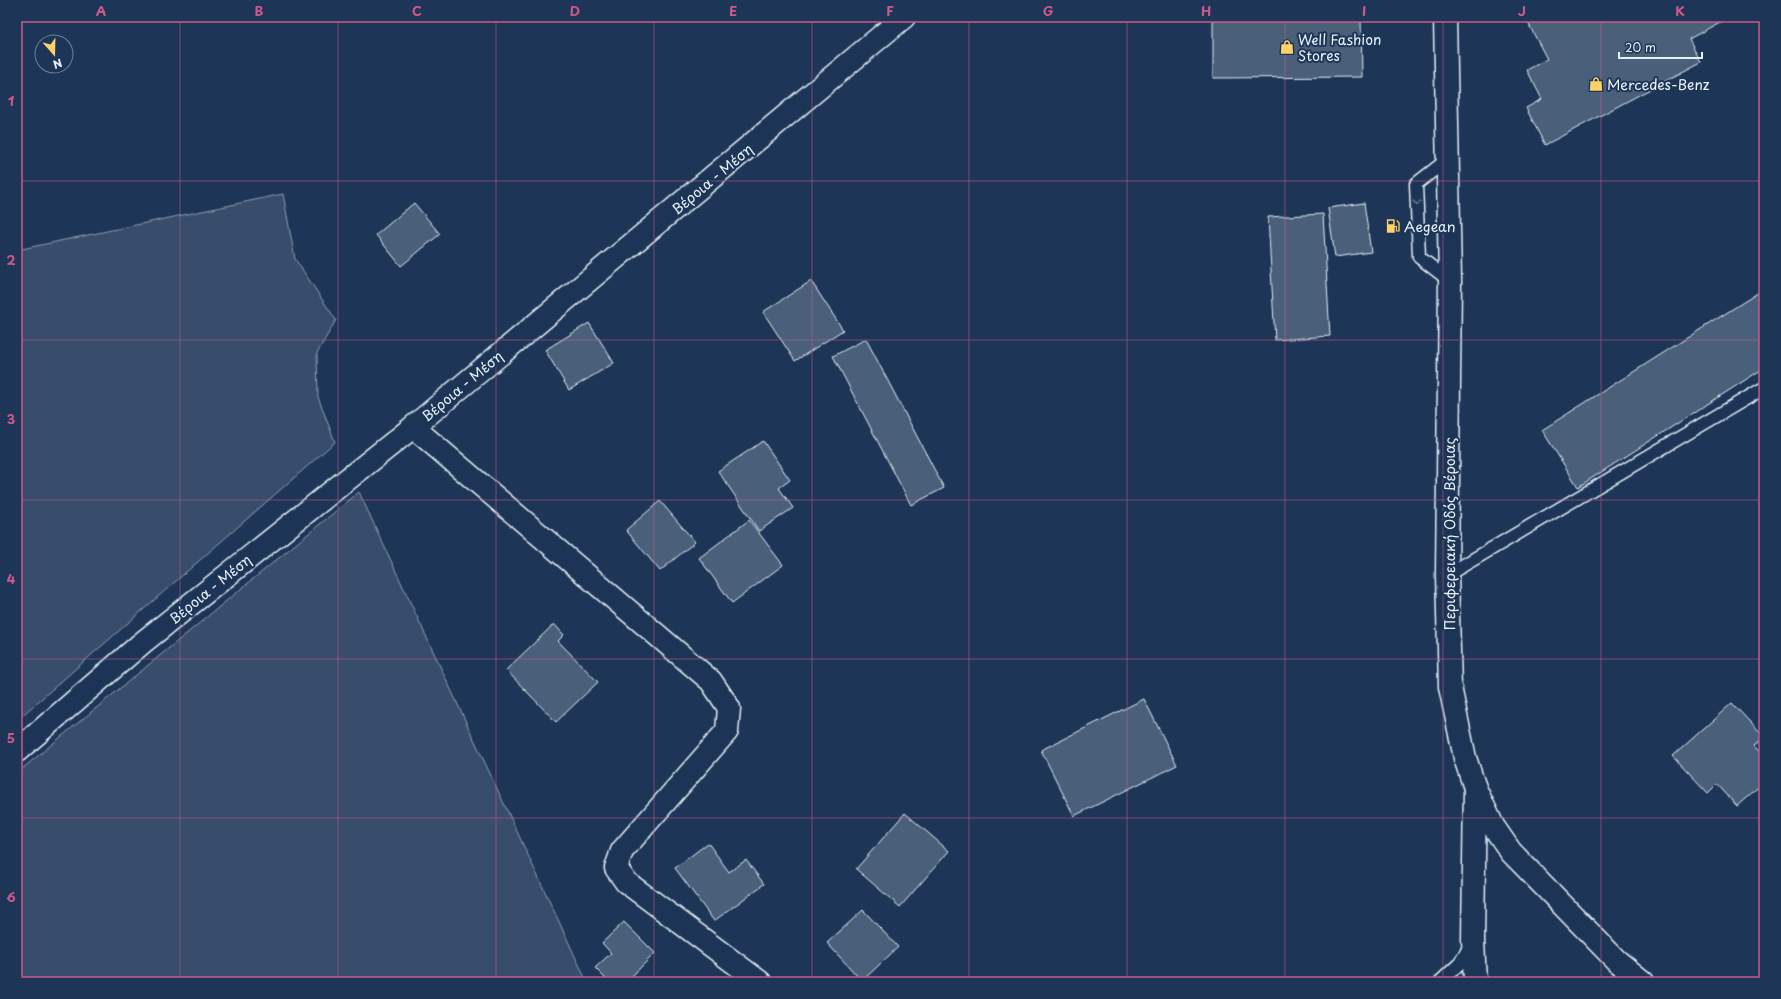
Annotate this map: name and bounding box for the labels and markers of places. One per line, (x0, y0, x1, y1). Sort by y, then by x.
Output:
place label: Well Fashion Stores (1298, 29, 1381, 66)
shop icon: Well Fashion Stores (1279, 39, 1295, 55)
place label: Mercedes-Benz (1607, 74, 1710, 95)
shop icon: Mercedes-Benz (1588, 76, 1604, 92)
place label: Aegean (1404, 216, 1456, 237)
fuel station icon: Aegean (1385, 218, 1401, 234)

